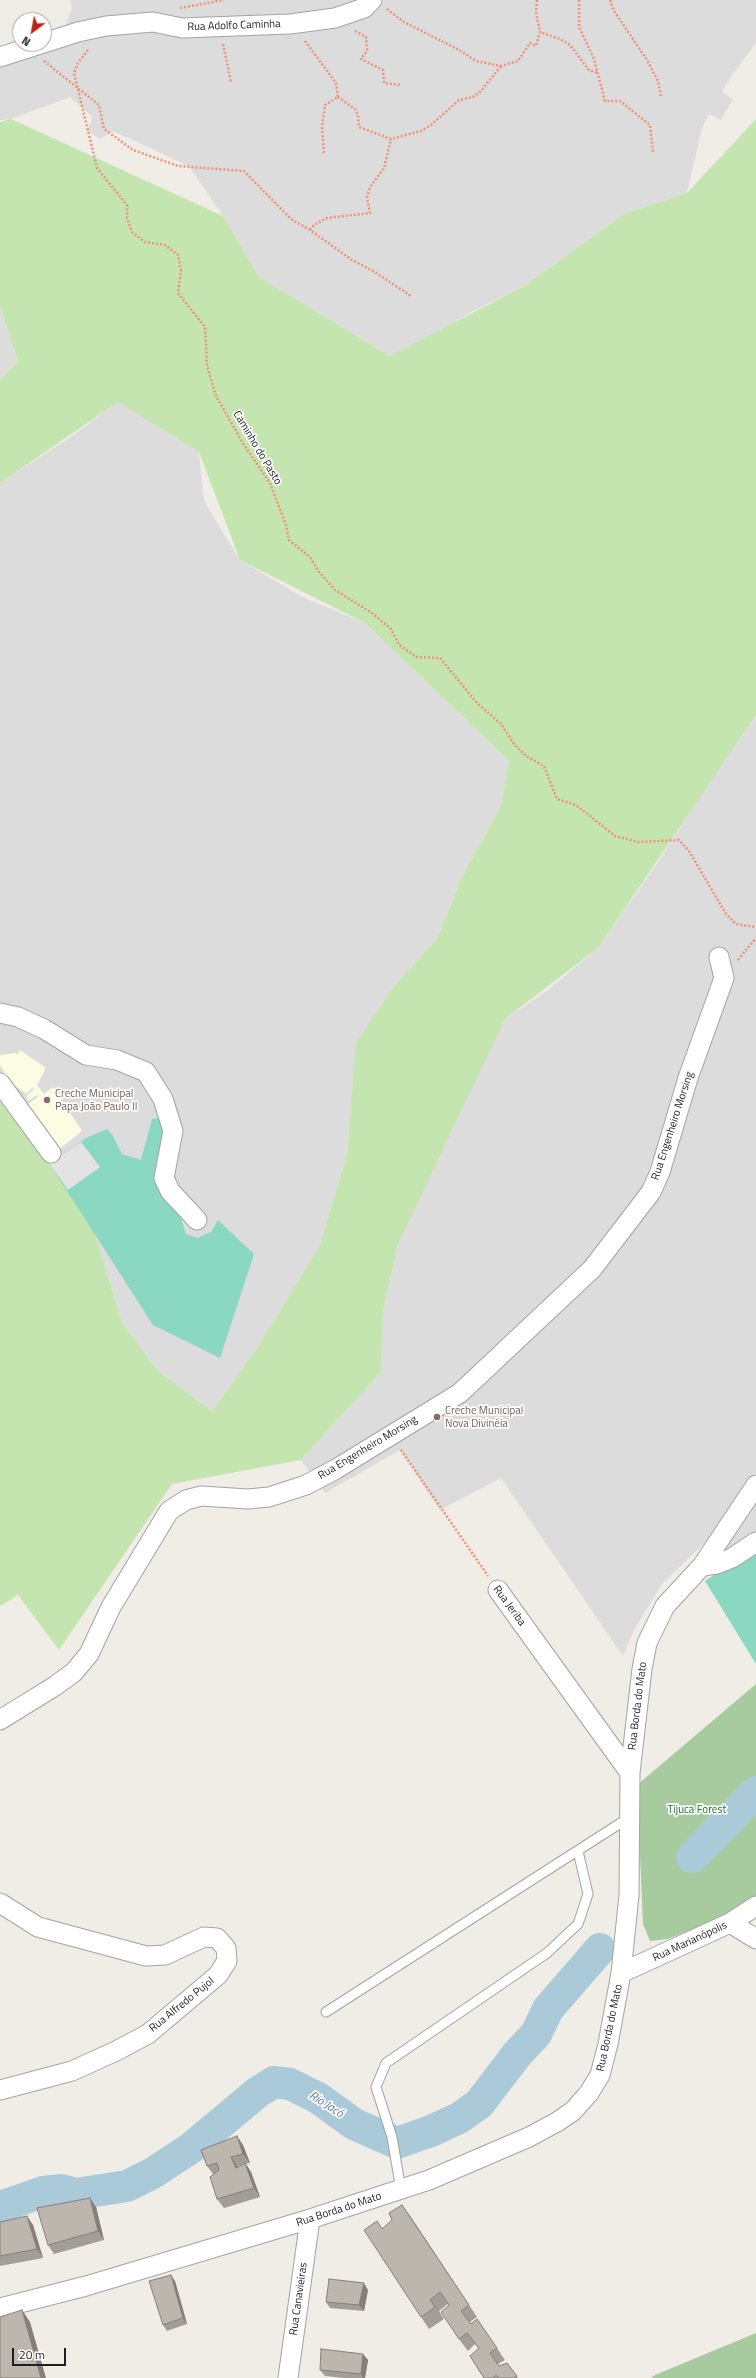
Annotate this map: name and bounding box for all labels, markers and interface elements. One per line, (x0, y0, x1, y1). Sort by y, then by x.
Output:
north arrow (12, 12, 52, 52)
street label: Rua Adolfo Caminha (187, 18, 281, 34)
text: N (19, 33, 34, 50)
street label: Caminho do Pasto (230, 409, 284, 487)
street label: Rua Engenheiro Morsing (649, 1070, 697, 1182)
place label: Creche Municipal Papa João Paulo II (55, 1087, 137, 1113)
marker: Creche Municipal Papa João Paulo II (42, 1095, 52, 1105)
place label: Creche Municipal Nova Divinéia (445, 1404, 523, 1430)
marker: Creche Municipal Nova Divinéia (432, 1412, 442, 1422)
street label: Rua Engenheiro Morsing (316, 1413, 420, 1483)
street label: Rua Jeriba (490, 1583, 528, 1629)
street label: Rua Borda do Mato (626, 1661, 650, 1751)
park label: Tijuca Forest (668, 1803, 726, 1817)
street label: Rua Marianópolis (651, 1919, 729, 1965)
street label: Rua Alfredo Pujol (147, 1975, 217, 2035)
street label: Rua Borda do Mato (594, 1983, 626, 2073)
water label: Rio Jacó (306, 2089, 346, 2121)
street label: Rua Borda do Mato (295, 2190, 383, 2230)
street label: Rua Canavieiras (287, 2262, 311, 2336)
scale bar (14, 2340, 68, 2366)
text: 20 m (19, 2345, 45, 2364)

